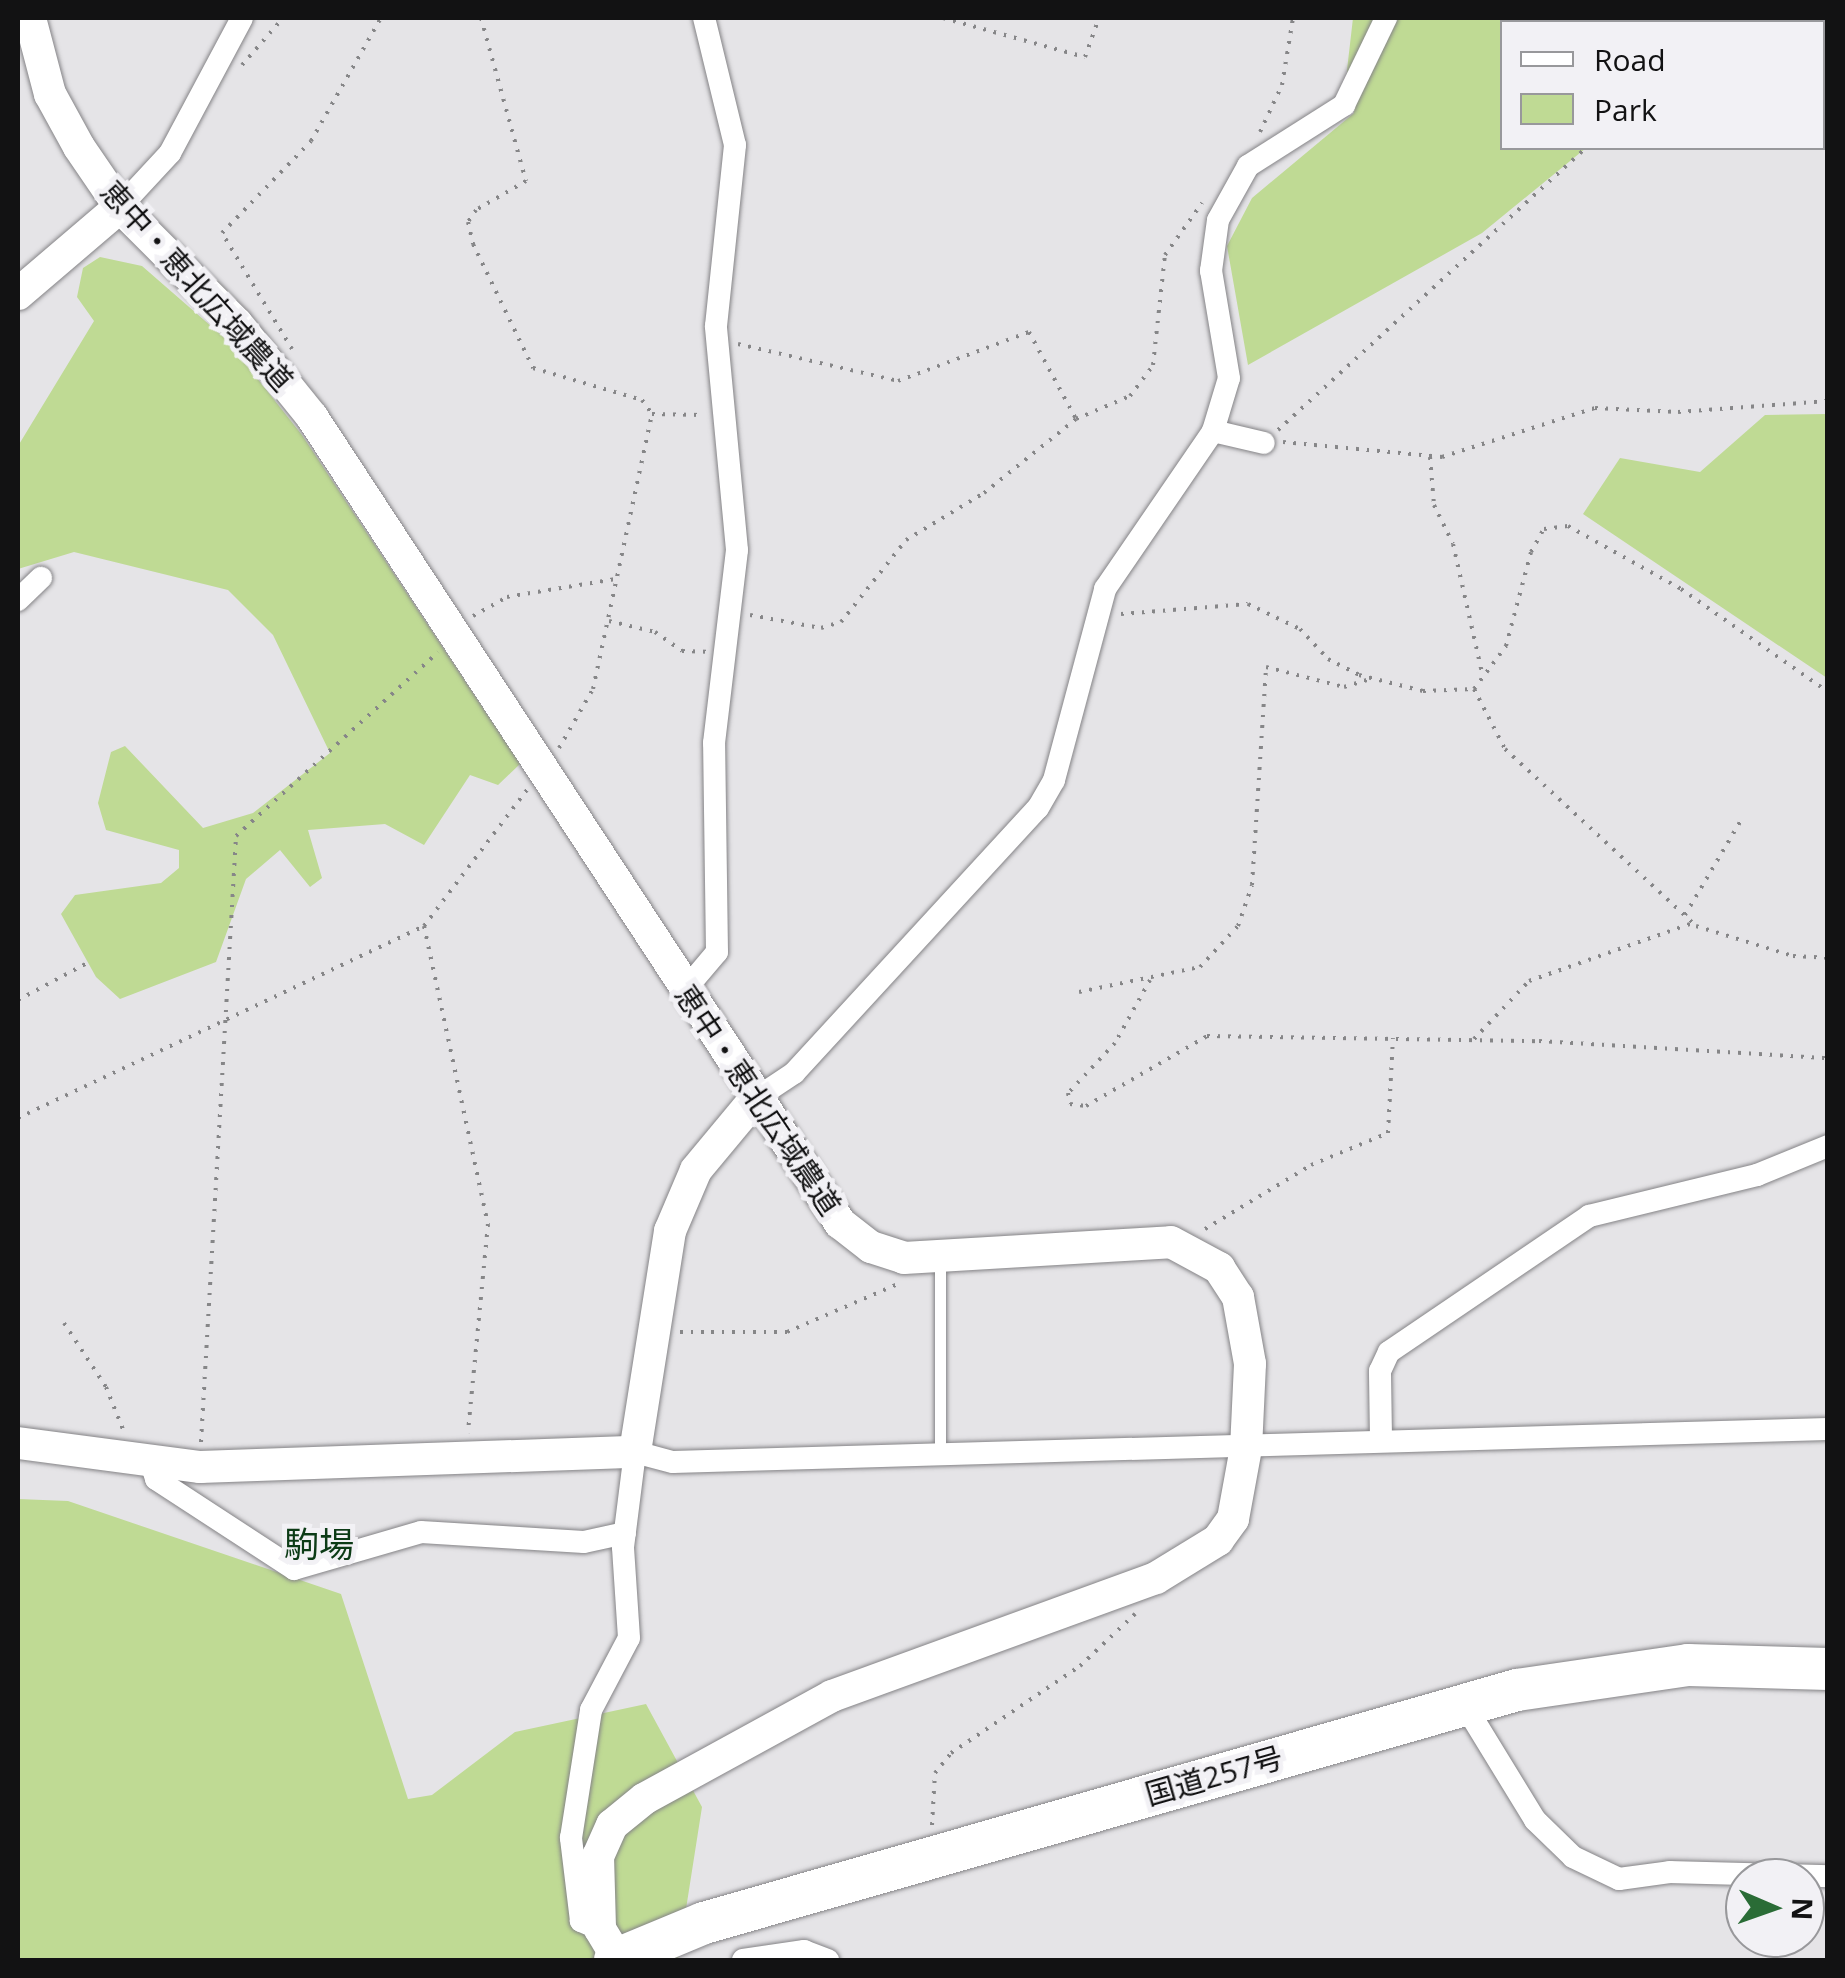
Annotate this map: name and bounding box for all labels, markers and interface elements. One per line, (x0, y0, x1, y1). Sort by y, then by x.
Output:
legend (1500, 20, 1825, 150)
text: Road (1594, 39, 1666, 80)
text: Park (1594, 89, 1657, 130)
street label: 恵中・恵北広域農道 (93, 174, 301, 398)
street label: 恵中・恵北広域農道 (668, 978, 848, 1222)
district label: 駒場 (284, 1523, 354, 1565)
street label: 国道257号 (1141, 1739, 1287, 1813)
north arrow (1725, 1858, 1825, 1958)
text: N (1784, 1897, 1822, 1921)

